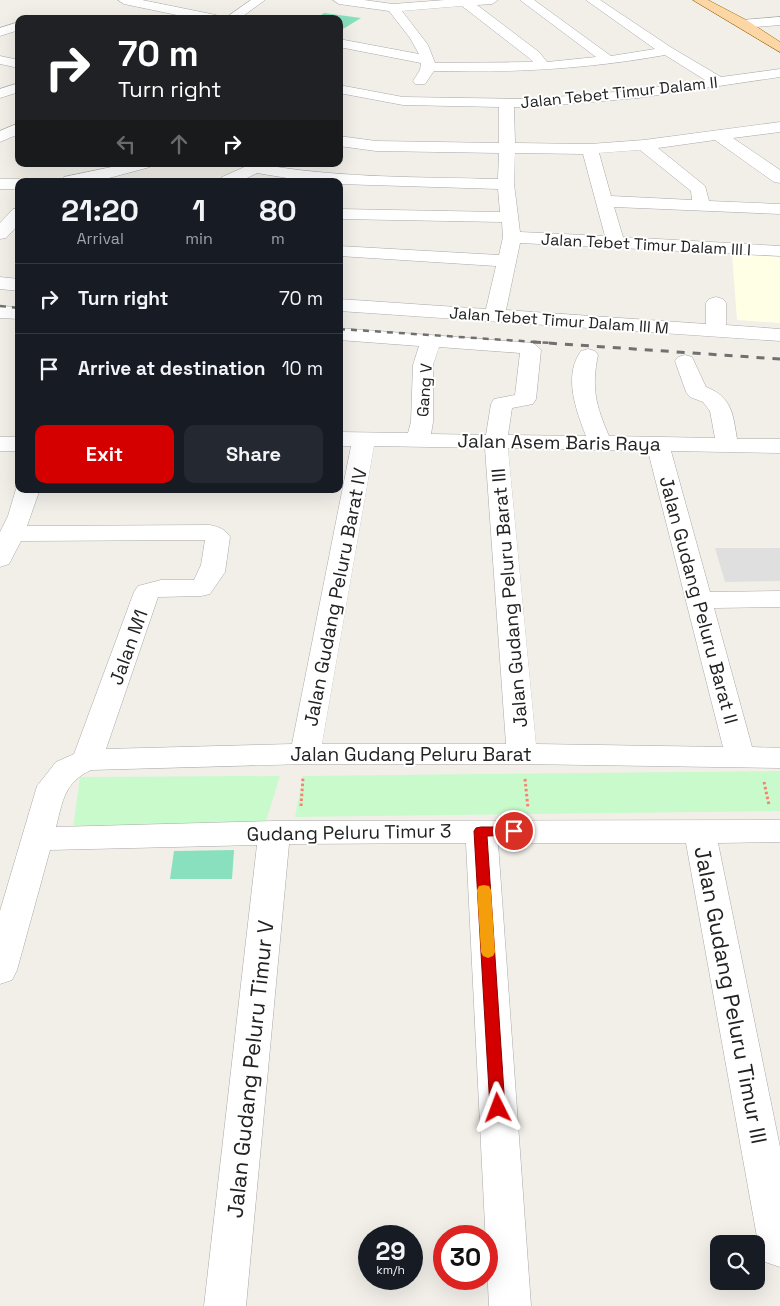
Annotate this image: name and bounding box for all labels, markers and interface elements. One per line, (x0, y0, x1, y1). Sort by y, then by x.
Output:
text: 70 m (118, 32, 199, 76)
icon: right (35, 35, 100, 100)
street label: Jalan Tebet Timur Dalam II (519, 72, 719, 113)
text: Turn right (118, 75, 221, 103)
icon: left (112, 130, 140, 158)
icon: ahead (165, 130, 193, 158)
icon: right (218, 130, 246, 158)
text: 21:20 (61, 191, 139, 230)
text: 1 (192, 191, 206, 230)
text: 80 (259, 191, 297, 230)
text: Arrival (76, 228, 124, 249)
text: min (185, 228, 213, 249)
text: m (271, 228, 285, 249)
street label: Jalan Tebet Timur Dalam III I (541, 229, 751, 260)
icon: right (35, 285, 63, 313)
text: Turn right (78, 286, 168, 311)
text: 70 m (279, 286, 323, 311)
street label: Jalan Tebet Timur Dalam III M (449, 302, 669, 339)
icon: arrive (35, 355, 63, 383)
text: Arrive at destination (78, 356, 266, 381)
text: 10 m (282, 356, 323, 381)
street label: Gang V (412, 362, 437, 418)
button: Exit (35, 425, 174, 483)
button: Share (184, 425, 323, 483)
street label: Jalan Asem Baris Raya (457, 428, 661, 457)
street label: Jalan Gudang Peluru Barat IV (298, 465, 373, 729)
street label: Jalan Gudang Peluru Barat III (486, 467, 533, 729)
street label: Jalan Gudang Peluru Barat II (653, 473, 744, 727)
street label: Jalan M1 (103, 606, 154, 688)
street label: Jalan Gudang Peluru Barat (290, 742, 532, 767)
pin (493, 810, 535, 852)
icon: arrive (500, 817, 528, 845)
street label: Gudang Peluru Timur 3 (246, 818, 452, 847)
street label: Jalan Gudang Peluru Timur III (688, 844, 774, 1146)
street label: Jalan Gudang Peluru Timur V (220, 918, 280, 1219)
position arrow (471, 1081, 523, 1133)
speed limit sign: 30 (433, 1225, 498, 1290)
text: 29 (375, 1235, 406, 1267)
map controls (710, 1235, 765, 1290)
button: search (710, 1235, 765, 1290)
text: km/h (376, 1262, 405, 1278)

